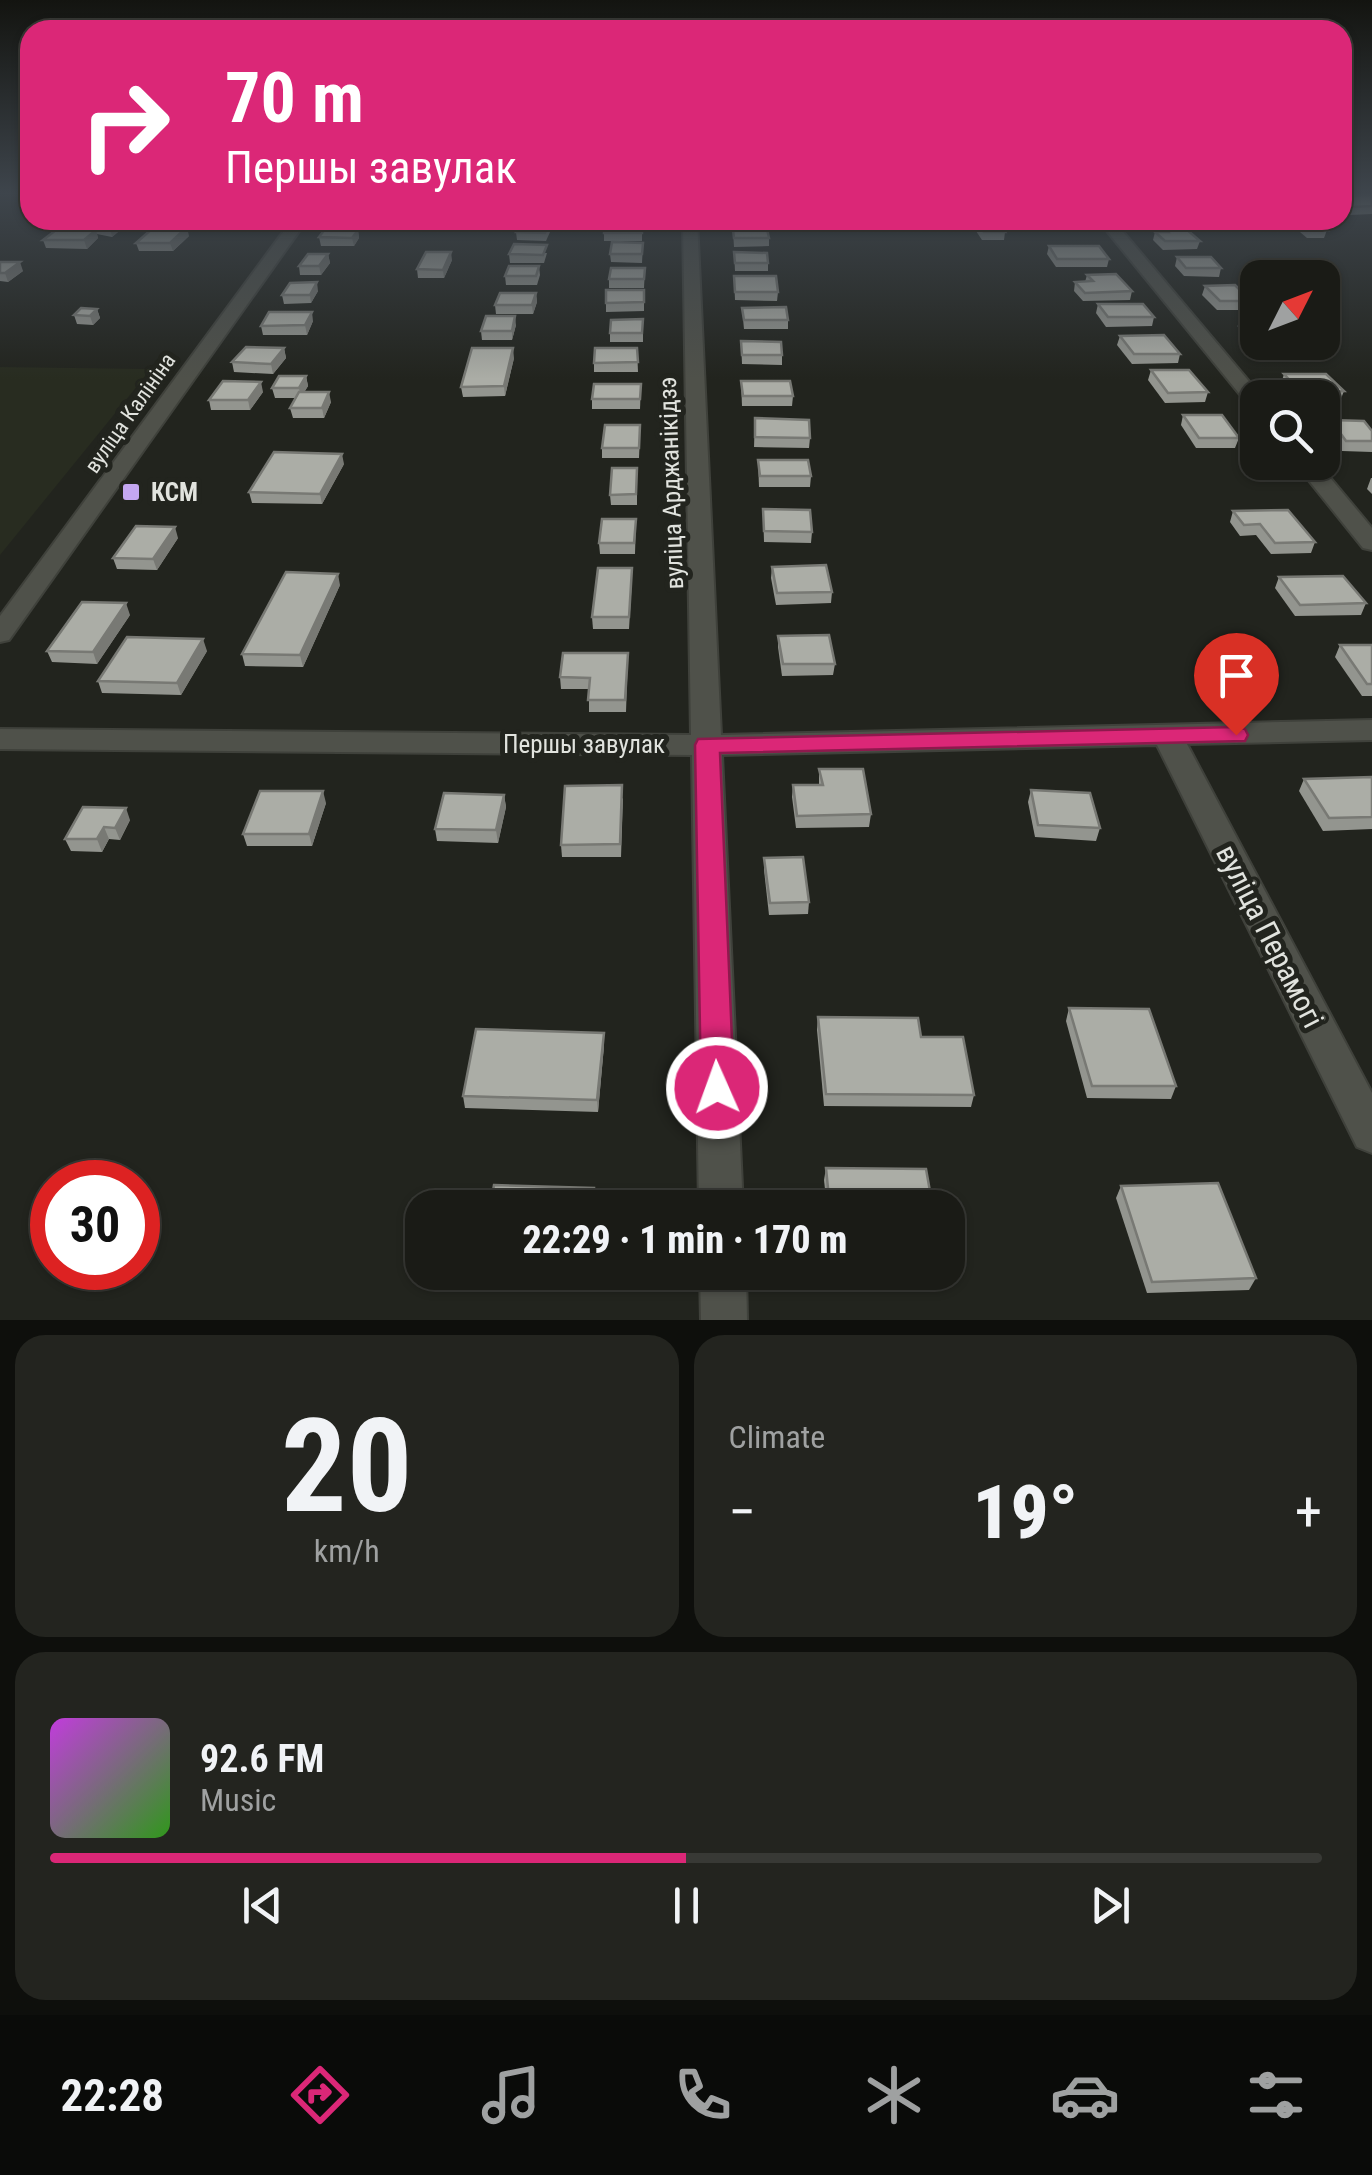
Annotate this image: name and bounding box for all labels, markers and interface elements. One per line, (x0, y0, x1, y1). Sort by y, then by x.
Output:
text: 70 m (225, 57, 364, 139)
icon: right (60, 60, 190, 190)
text: Першы завулак (225, 141, 517, 194)
north arrow (1240, 260, 1340, 360)
map controls (1240, 260, 1340, 480)
street label: вуліца Калініна (80, 348, 180, 478)
street label: вуліца Арджанікідзэ (653, 376, 689, 590)
button: search (1240, 380, 1340, 480)
place label: КСМ (151, 478, 198, 507)
marker: КСМ (120, 481, 142, 503)
pin (1194, 633, 1279, 736)
icon: arrive (1209, 648, 1264, 703)
street label: Першы завулак (503, 730, 665, 759)
street label: вуліца Перамогі (1209, 839, 1331, 1033)
position arrow (665, 1036, 769, 1140)
speed limit sign: 30 (30, 1160, 160, 1290)
text: 22:29 · 1 min · 170 m (523, 1218, 847, 1262)
text: 20 (281, 1390, 412, 1543)
text: Climate (729, 1418, 825, 1456)
text: 19° (972, 1468, 1078, 1556)
text: − (729, 1480, 756, 1544)
text: + (1295, 1480, 1322, 1544)
text: km/h (314, 1532, 380, 1570)
text: 92.6 FM (200, 1737, 324, 1781)
text: Music (200, 1781, 276, 1819)
icon: previous (235, 1878, 290, 1933)
icon: pause (659, 1878, 714, 1933)
icon: next (1083, 1878, 1138, 1933)
icon: directions (285, 2060, 355, 2130)
icon: music (476, 2060, 546, 2130)
icon: phone (668, 2060, 738, 2130)
icon: climate (859, 2060, 929, 2130)
icon: car (1050, 2060, 1120, 2130)
icon: filters (1241, 2060, 1311, 2130)
text: 22:28 (61, 2069, 164, 2122)

